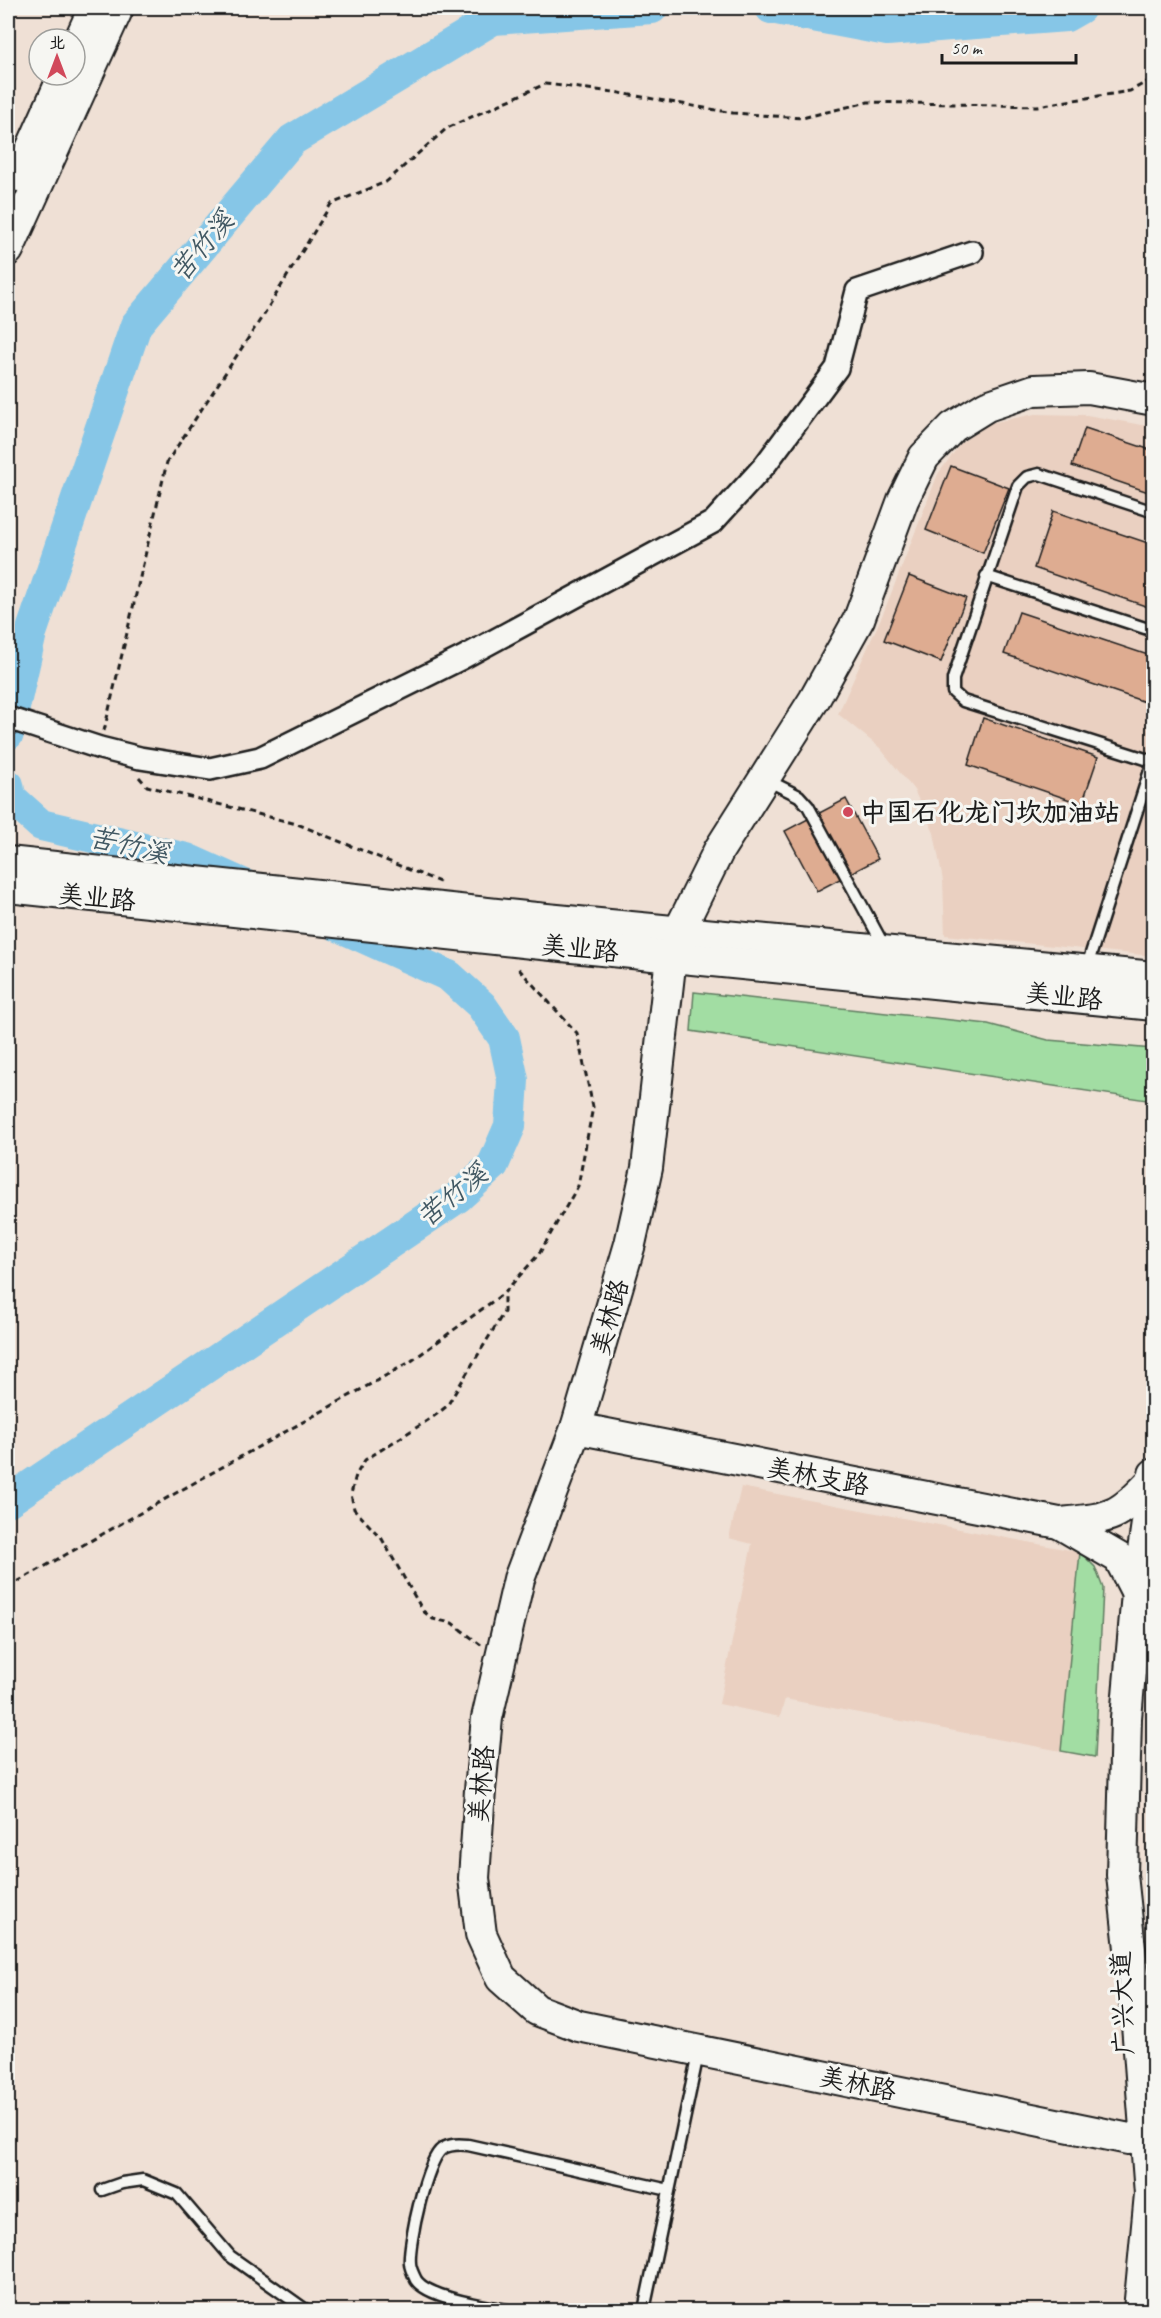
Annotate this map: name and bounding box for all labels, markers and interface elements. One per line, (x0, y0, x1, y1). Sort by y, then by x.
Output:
north arrow (27, 27, 87, 87)
scale bar (942, 27, 1076, 65)
text: 北 (49, 33, 65, 53)
text: 50 m (951, 37, 984, 59)
water label: 苦竹溪 (163, 203, 242, 288)
place label: 中国石化龙门坎加油站 (860, 796, 1120, 829)
marker: 中国石化龙门坎加油站 (841, 805, 855, 819)
water label: 苦竹溪 (86, 819, 174, 871)
street label: 美业路 (56, 877, 137, 918)
street label: 美业路 (539, 928, 620, 969)
street label: 美业路 (1023, 976, 1104, 1017)
water label: 苦竹溪 (410, 1155, 496, 1234)
street label: 美林路 (583, 1275, 636, 1359)
street label: 美林支路 (764, 1450, 872, 1503)
street label: 美林路 (462, 1744, 501, 1824)
street label: 广兴大道 (1104, 1950, 1141, 2056)
street label: 美林路 (816, 2059, 899, 2108)

